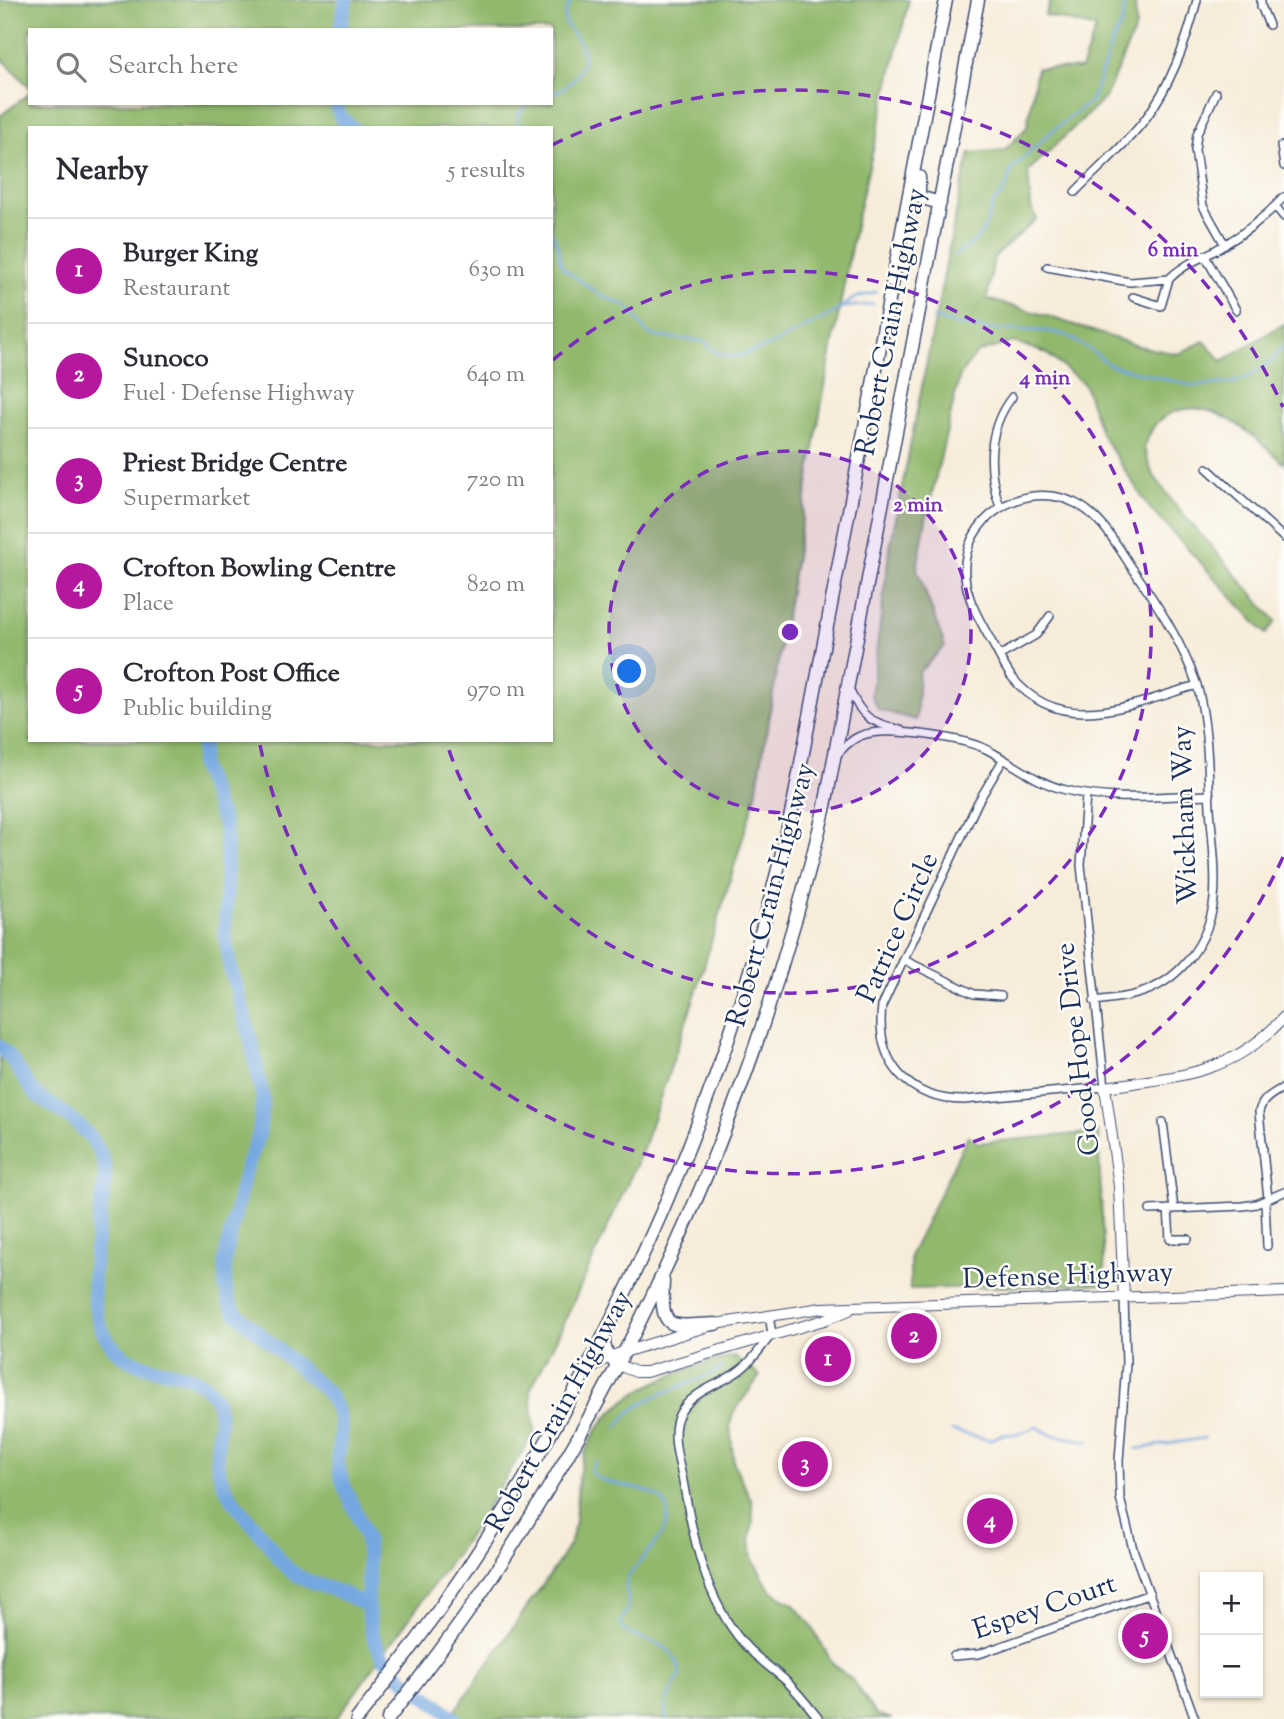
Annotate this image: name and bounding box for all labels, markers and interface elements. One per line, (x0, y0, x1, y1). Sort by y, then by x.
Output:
search box (28, 28, 553, 105)
icon: search (52, 48, 90, 86)
text: Search here (108, 48, 238, 85)
text: Nearby (56, 150, 148, 193)
text: 5 results (448, 155, 525, 188)
street label: Robert Crain Highway (846, 185, 938, 459)
text: Burger King (123, 236, 258, 273)
text: 6 min (1148, 236, 1199, 266)
text: 1 (75, 254, 83, 287)
text: 630 m (468, 254, 525, 287)
text: Restaurant (123, 273, 230, 306)
text: Sunoco (123, 341, 209, 378)
text: 2 (74, 359, 84, 392)
text: 640 m (467, 359, 525, 392)
text: 4 min (1019, 364, 1071, 394)
text: Fuel · Defense Highway (123, 378, 355, 411)
text: Priest Bridge Centre (123, 446, 347, 483)
text: 3 (74, 464, 84, 497)
text: 720 m (467, 464, 525, 497)
text: Supermarket (123, 483, 250, 516)
text: 2 min (893, 491, 944, 521)
text: Crofton Bowling Centre (123, 551, 396, 588)
text: 4 (73, 569, 85, 602)
text: 820 m (467, 569, 525, 602)
text: Place (123, 588, 174, 621)
centre of rings (778, 620, 802, 644)
your location (612, 654, 646, 688)
text: Crofton Post Office (123, 656, 340, 693)
text: 5 (75, 674, 83, 707)
text: 970 m (467, 674, 525, 707)
text: Public building (123, 693, 272, 726)
street label: Wickham Way (1163, 725, 1209, 905)
street label: Robert Crain Highway (717, 758, 827, 1032)
street label: Patrice Circle (848, 846, 950, 1010)
street label: Good Hope Drive (1046, 940, 1112, 1158)
street label: Defense Highway (962, 1253, 1174, 1301)
street label: Robert Crain Highway (477, 1283, 643, 1541)
pin: 2 (891, 1310, 937, 1362)
pin: 1 (805, 1333, 851, 1385)
pin: 3 (782, 1438, 828, 1490)
pin: 4 (967, 1495, 1013, 1547)
street label: Espey Court (968, 1565, 1122, 1651)
map controls (1200, 1572, 1263, 1698)
button: + (1200, 1572, 1263, 1635)
pin: 5 (1122, 1610, 1168, 1662)
button: − (1200, 1635, 1263, 1698)

